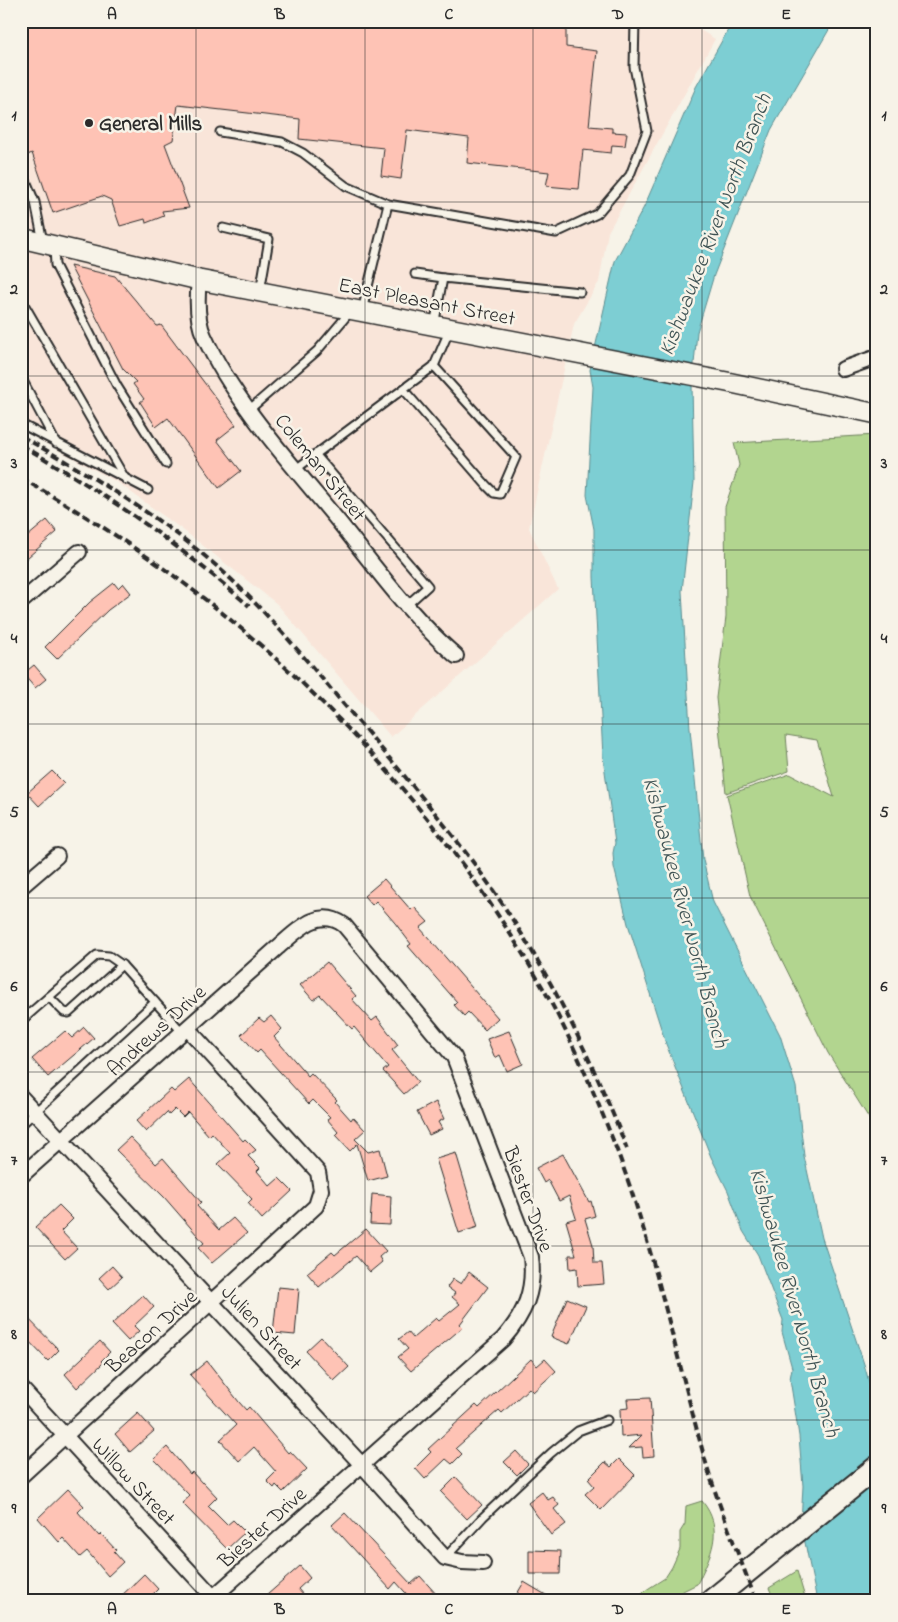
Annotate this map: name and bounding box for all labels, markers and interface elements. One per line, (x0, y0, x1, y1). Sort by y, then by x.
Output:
text: A (107, 3, 117, 27)
text: B (274, 3, 286, 27)
text: C (445, 3, 454, 27)
text: D (611, 3, 624, 27)
text: E (781, 3, 791, 27)
water label: Kishwaukee River North Branch (652, 89, 782, 361)
text: 1 (11, 104, 17, 128)
text: 1 (881, 104, 887, 128)
place label: General Mills (99, 110, 203, 140)
marker: General Mills (83, 117, 95, 129)
street label: East Pleasant Street (335, 271, 518, 335)
text: 2 (9, 278, 18, 302)
text: 2 (879, 278, 888, 302)
street label: Coleman Street (267, 408, 372, 529)
text: 3 (10, 452, 18, 476)
text: 3 (880, 452, 888, 476)
text: 4 (10, 627, 18, 651)
text: 4 (880, 627, 888, 651)
water label: Kishwaukee River North Branch (633, 774, 736, 1052)
text: 5 (9, 801, 19, 825)
text: 5 (879, 801, 889, 825)
text: 6 (9, 975, 18, 999)
text: 6 (879, 975, 888, 999)
street label: Andrews Drive (101, 978, 214, 1084)
street label: Biester Drive (494, 1142, 560, 1257)
text: 7 (11, 1149, 18, 1173)
text: 7 (881, 1149, 888, 1173)
water label: Kishwaukee River North Branch (739, 1165, 847, 1442)
street label: Julien Street (213, 1279, 308, 1378)
street label: Beacon Drive (99, 1283, 205, 1383)
text: 8 (10, 1323, 17, 1347)
text: 8 (880, 1323, 887, 1347)
street label: Willow Street (84, 1432, 181, 1533)
street label: Biester Drive (212, 1480, 315, 1577)
text: 9 (11, 1497, 17, 1521)
text: 9 (881, 1497, 887, 1521)
text: A (107, 1598, 117, 1622)
text: B (274, 1598, 286, 1622)
text: C (445, 1598, 454, 1622)
text: D (611, 1598, 624, 1622)
text: E (781, 1598, 791, 1622)

